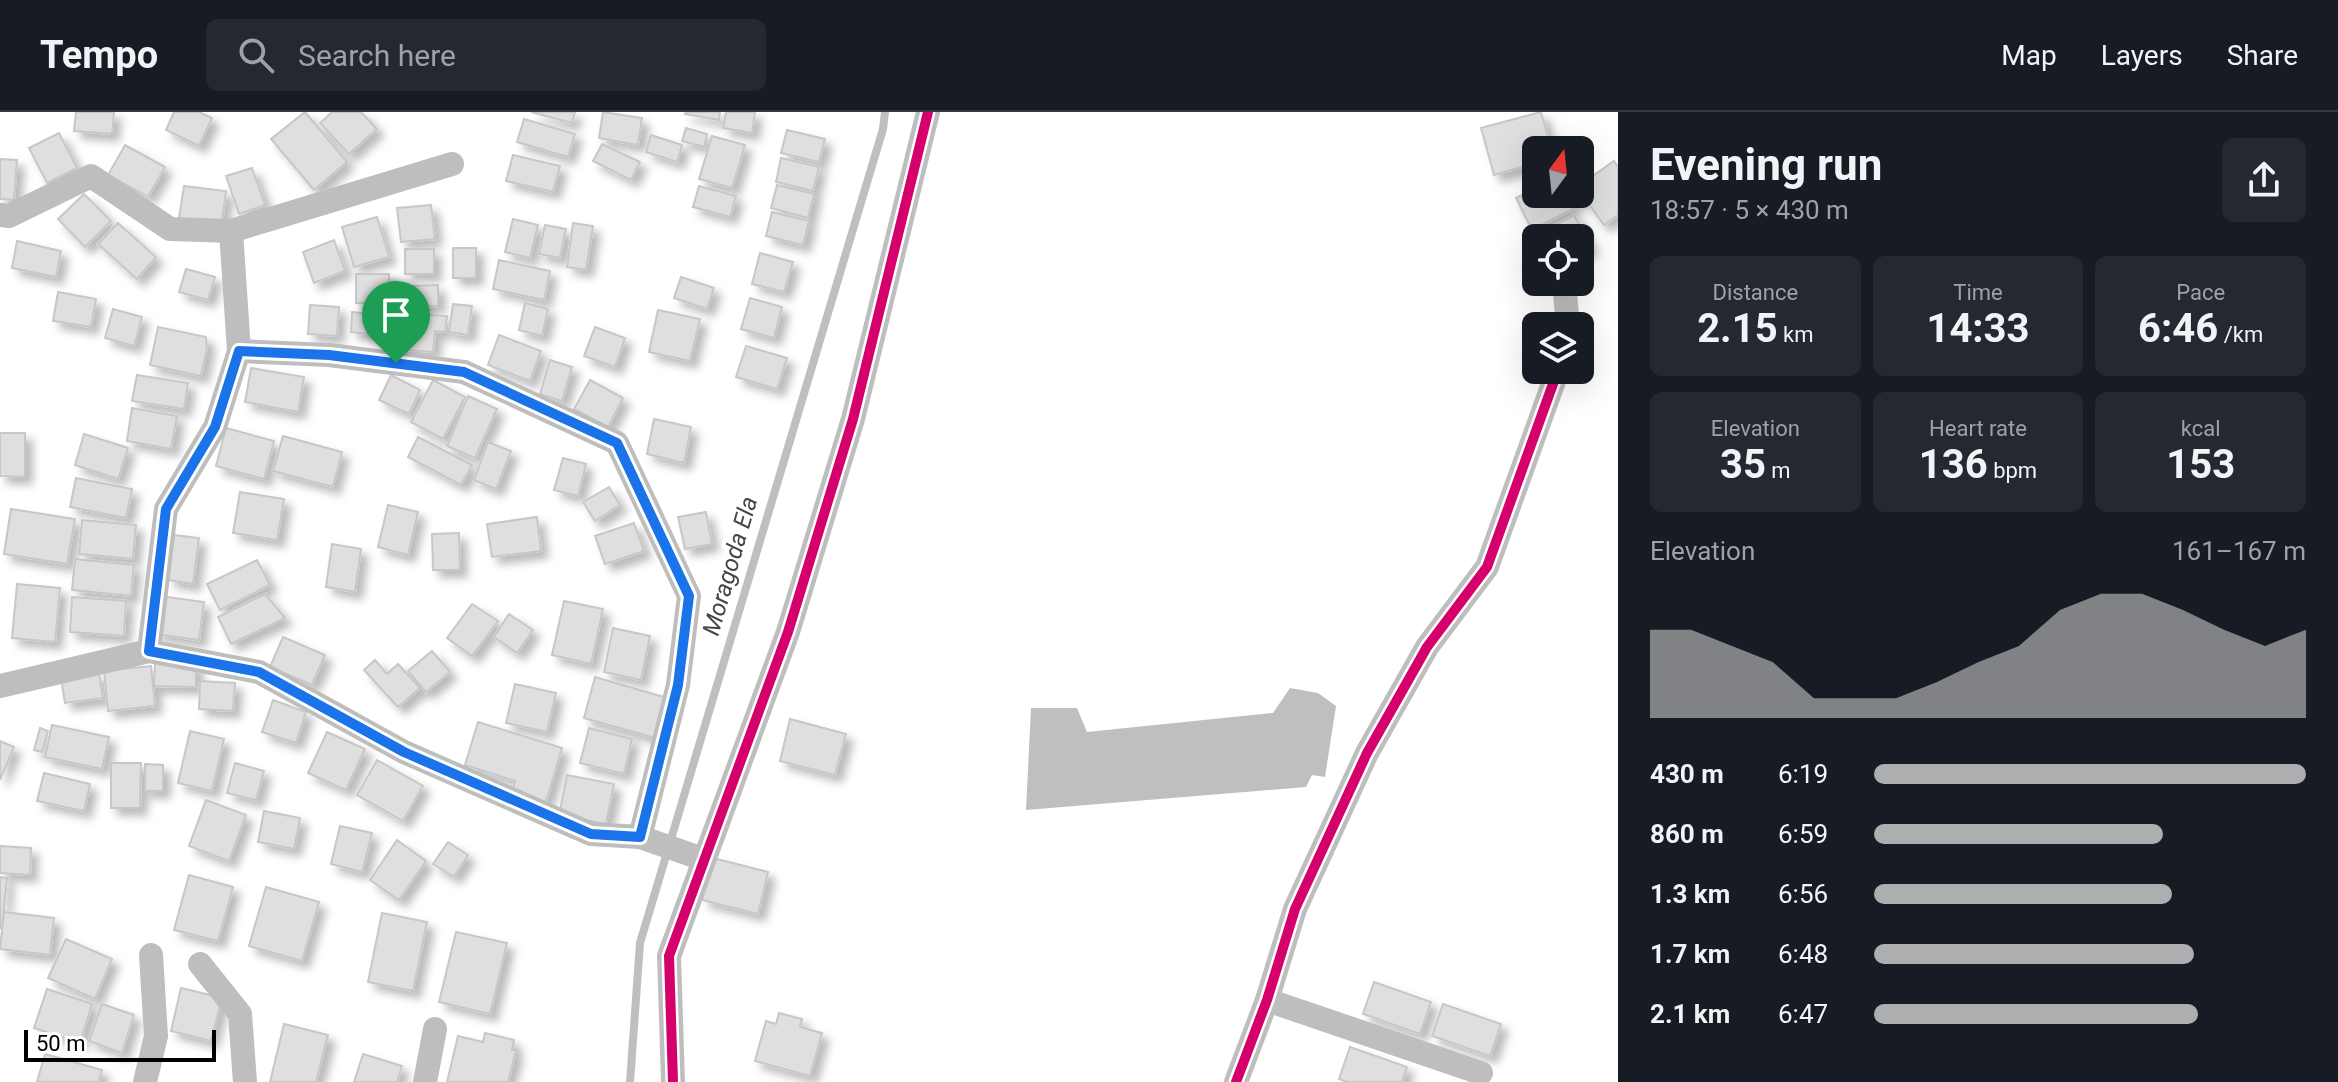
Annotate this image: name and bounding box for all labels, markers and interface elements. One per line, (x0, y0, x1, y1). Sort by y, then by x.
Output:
search box (206, 19, 766, 91)
text: Tempo (40, 33, 158, 77)
icon: search (234, 33, 278, 77)
text: Search here (298, 38, 456, 73)
text: Map (2001, 39, 2057, 72)
text: Layers (2101, 39, 2183, 72)
text: Share (2227, 39, 2298, 72)
north arrow (1522, 136, 1594, 208)
map controls (1522, 136, 1594, 384)
button: share (2222, 138, 2306, 222)
text: Evening run (1650, 139, 1882, 191)
text: 18:57 · 5 × 430 m (1650, 195, 1849, 225)
button: locate (1522, 224, 1594, 296)
text: Distance (1713, 280, 1798, 305)
text: Time (1953, 280, 2003, 305)
text: Pace (2176, 280, 2225, 305)
pin (362, 281, 430, 363)
icon: arrive (374, 293, 418, 337)
text: 2.15 (1697, 305, 1778, 352)
text: 14:33 (1926, 305, 2030, 352)
text: 6:46 (2138, 305, 2218, 352)
button: layers (1522, 312, 1594, 384)
text: km (1778, 322, 1814, 347)
text: /km (2218, 322, 2263, 347)
text: Elevation (1711, 416, 1800, 441)
text: Heart rate (1929, 416, 2027, 441)
text: kcal (2181, 416, 2221, 441)
text: 35 (1720, 441, 1766, 488)
text: 136 (1919, 441, 1988, 488)
text: 153 (2166, 441, 2235, 488)
text: m (1766, 458, 1791, 483)
text: bpm (1988, 458, 2037, 483)
water label: Moragoda Ela (697, 493, 763, 639)
text: Elevation (1650, 536, 1755, 566)
text: 161–167 m (2172, 536, 2306, 566)
text: 430 m (1650, 759, 1724, 789)
text: 6:19 (1778, 759, 1828, 789)
text: 860 m (1650, 819, 1724, 849)
text: 6:59 (1778, 819, 1828, 849)
text: 1.3 km (1650, 879, 1730, 909)
text: 6:56 (1778, 879, 1828, 909)
text: 1.7 km (1650, 939, 1730, 969)
text: 6:48 (1778, 939, 1828, 969)
text: 2.1 km (1650, 999, 1730, 1029)
text: 6:47 (1778, 999, 1828, 1029)
scale bar (24, 1026, 216, 1062)
text: 50 m (36, 1031, 85, 1056)

